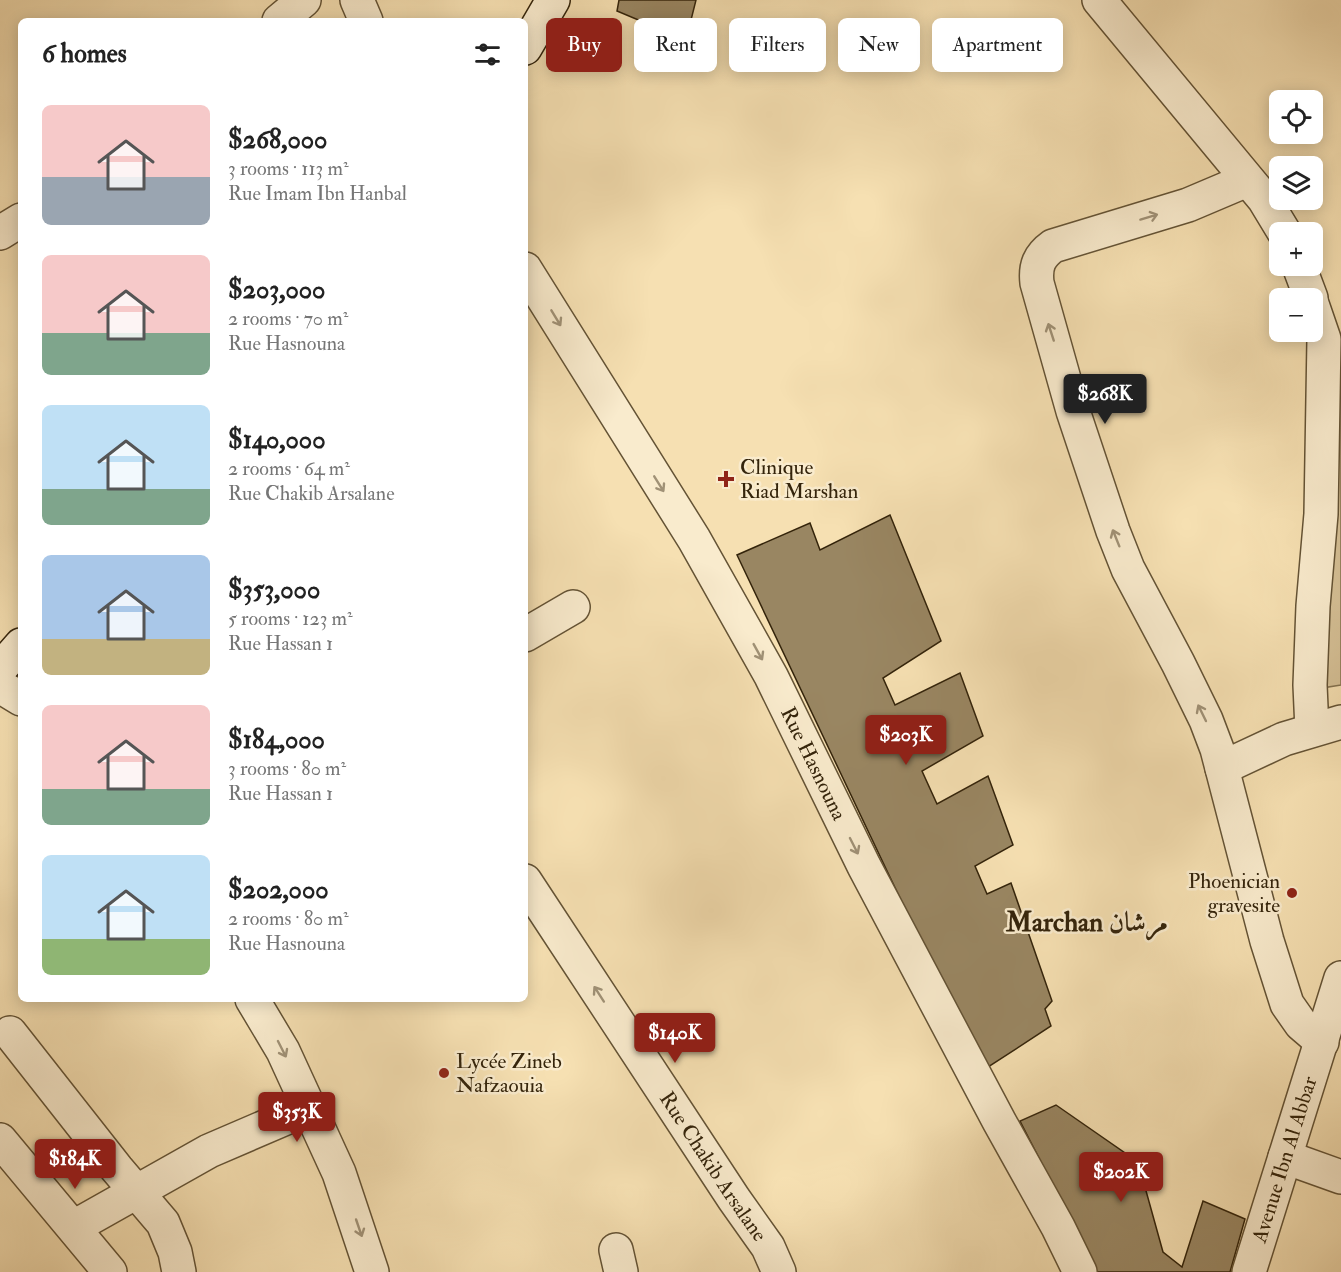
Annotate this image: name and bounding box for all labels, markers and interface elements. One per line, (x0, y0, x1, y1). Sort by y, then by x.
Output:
chip: Buy (546, 18, 622, 72)
chip: Rent (634, 18, 717, 72)
chip: Filters (729, 18, 826, 72)
chip: New (838, 18, 920, 72)
chip: Apartment (932, 18, 1063, 72)
text: 6 homes (42, 38, 127, 70)
icon: filters (471, 38, 504, 71)
map controls (1269, 90, 1323, 342)
button: locate (1269, 90, 1323, 144)
text: $268,000 (228, 124, 327, 156)
icon: home (90, 129, 162, 201)
text: 3 rooms · 113 m² (228, 156, 349, 181)
button: layers (1269, 156, 1323, 210)
text: Rue Imam Ibn Hanbal (228, 181, 407, 206)
one-way arrow (1139, 211, 1158, 222)
button: + (1269, 222, 1323, 276)
text: $203,000 (228, 274, 325, 306)
icon: home (90, 279, 162, 351)
button: − (1269, 288, 1323, 342)
text: 2 rooms · 70 m² (228, 306, 348, 331)
one-way arrow (551, 309, 563, 326)
one-way arrow (1045, 323, 1056, 342)
text: Rue Hasnouna (228, 331, 345, 356)
pin: $268K (1063, 374, 1147, 425)
text: $268K (1078, 381, 1132, 406)
text: $140,000 (228, 424, 326, 456)
icon: home (90, 429, 162, 501)
place label: Clinique Riad Marshan (740, 454, 858, 505)
text: 2 rooms · 64 m² (228, 456, 350, 481)
marker: Clinique Riad Marshan (717, 470, 735, 488)
one-way arrow (654, 475, 666, 492)
text: Rue Chakib Arsalane (228, 481, 394, 506)
one-way arrow (1110, 530, 1121, 548)
text: $353,000 (228, 574, 320, 606)
icon: home (90, 579, 162, 651)
text: 5 rooms · 123 m² (228, 606, 353, 631)
text: Rue Hassan 1 (228, 631, 333, 656)
one-way arrow (752, 644, 764, 661)
street label: Rue Hasnouna (775, 702, 853, 825)
one-way arrow (1196, 705, 1207, 723)
pin: $203K (864, 715, 948, 766)
text: $203K (879, 722, 933, 747)
text: $184,000 (228, 724, 325, 756)
icon: home (90, 729, 162, 801)
text: 3 rooms · 80 m² (228, 756, 346, 781)
text: Rue Hassan 1 (228, 781, 333, 806)
one-way arrow (849, 836, 860, 854)
place label: Phoenician gravesite (1188, 868, 1280, 919)
text: $202,000 (228, 874, 329, 906)
icon: home (90, 879, 162, 951)
marker: Phoenician gravesite (1285, 886, 1299, 900)
text: 2 rooms · 80 m² (228, 906, 349, 931)
district label: Marchan مرشان (1005, 906, 1168, 941)
text: Rue Hasnouna (228, 931, 345, 956)
one-way arrow (593, 987, 605, 1003)
pin: $140K (633, 1013, 717, 1064)
text: $140K (648, 1020, 702, 1045)
one-way arrow (276, 1040, 288, 1058)
place label: Lycée Zineb Nafzaouia (456, 1048, 562, 1099)
marker: Lycée Zineb Nafzaouia (437, 1066, 451, 1080)
street label: Avenue Ibn Al Abbar (1245, 1073, 1323, 1247)
street label: Rue Chakib Arsalane (654, 1086, 773, 1247)
pin: $353K (255, 1092, 339, 1143)
text: $353K (272, 1099, 322, 1124)
pin: $184K (33, 1139, 117, 1190)
text: $184K (49, 1146, 101, 1171)
pin: $202K (1079, 1152, 1163, 1203)
text: $202K (1093, 1159, 1149, 1184)
one-way arrow (354, 1218, 365, 1237)

